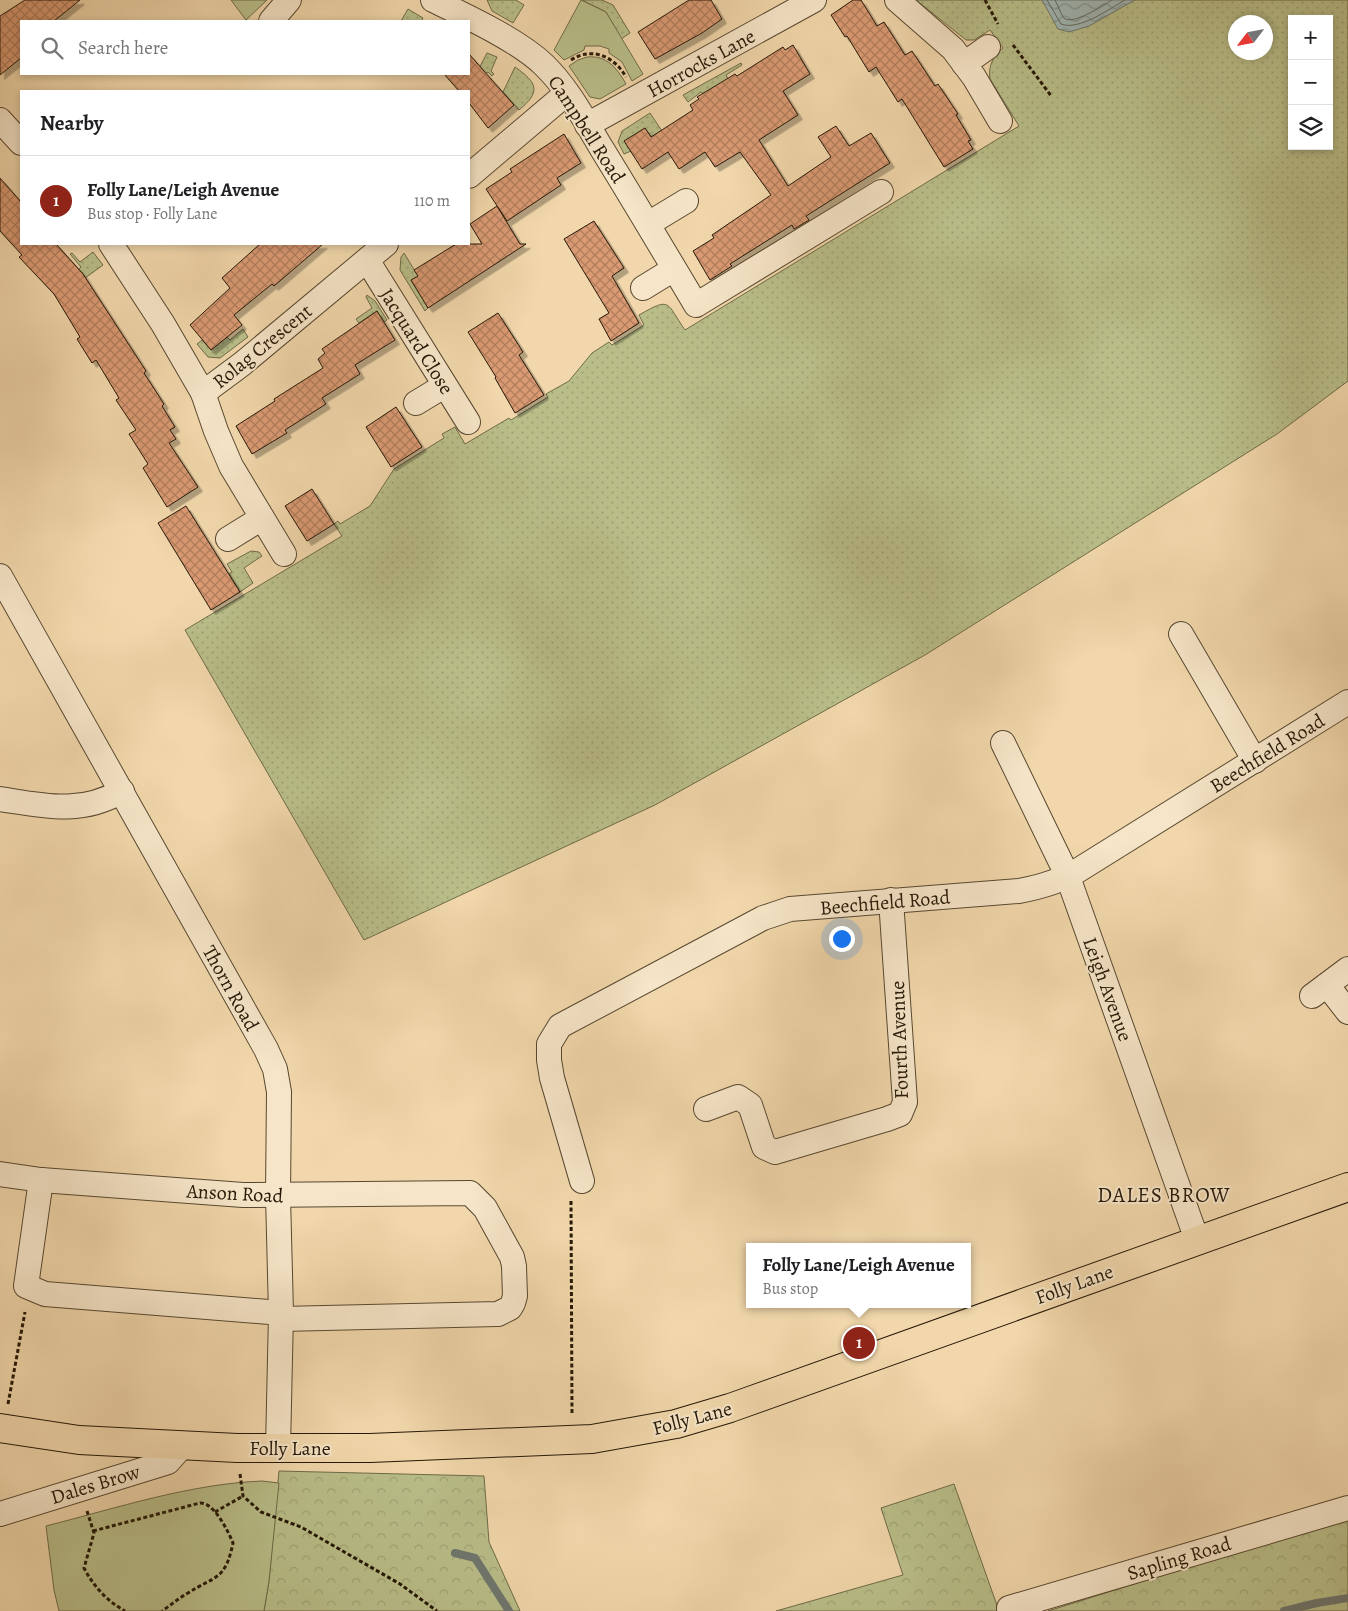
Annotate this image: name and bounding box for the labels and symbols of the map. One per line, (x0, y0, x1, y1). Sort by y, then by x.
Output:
north arrow (1228, 15, 1273, 60)
street label: Horrocks Lane (642, 23, 760, 104)
street label: Campbell Road (542, 70, 632, 189)
street label: Jacquard Close (373, 283, 460, 400)
street label: Rolag Crescent (207, 298, 318, 395)
street label: Beechfield Road (1205, 707, 1330, 800)
street label: Beechfield Road (819, 883, 952, 922)
your location (829, 926, 855, 952)
street label: Leigh Avenue (1076, 933, 1139, 1045)
street label: Thorn Road (196, 941, 265, 1036)
street label: Fourth Avenue (884, 980, 915, 1100)
street label: Anson Road (185, 1177, 284, 1210)
district label: DALES BROW (1097, 1181, 1231, 1209)
street label: Folly Lane (1031, 1258, 1117, 1311)
pin: 1 (843, 1324, 875, 1362)
street label: Folly Lane (649, 1395, 735, 1442)
street label: Folly Lane (249, 1435, 331, 1462)
street label: Dales Brow (47, 1458, 144, 1511)
street label: Sapling Road (1124, 1530, 1235, 1587)

